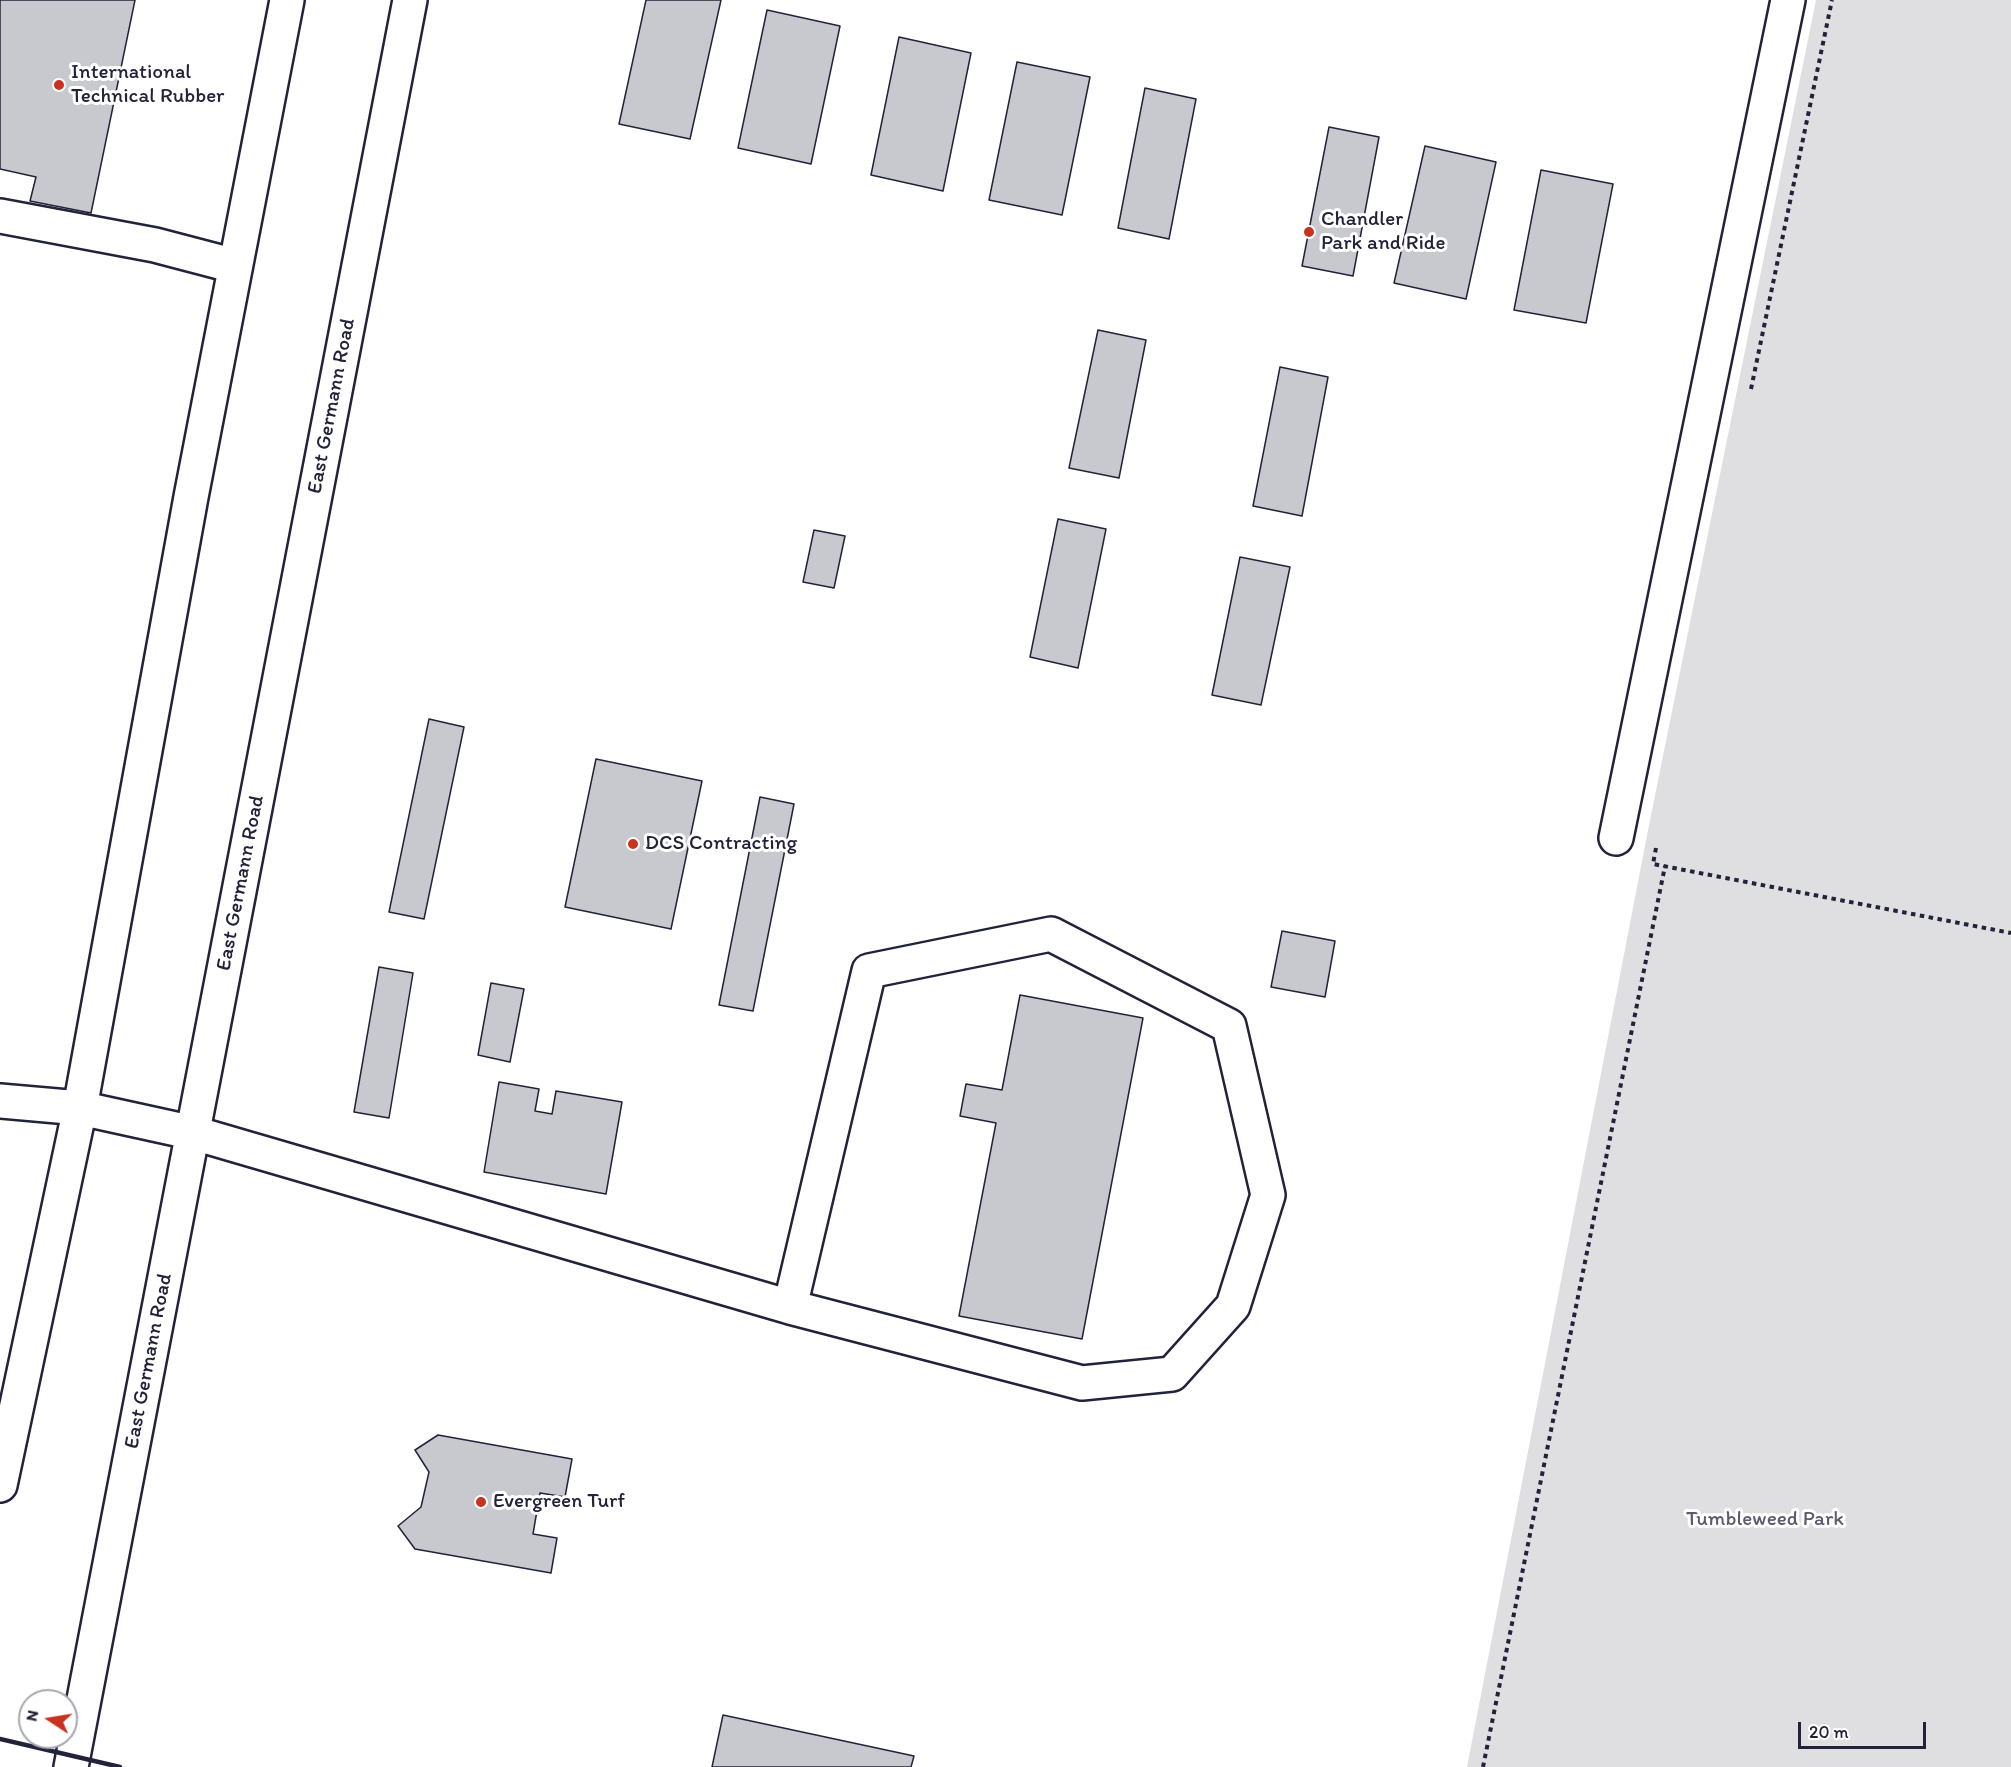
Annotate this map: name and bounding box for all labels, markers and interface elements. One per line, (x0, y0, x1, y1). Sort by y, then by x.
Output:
place label: International Technical Rubber (71, 60, 224, 110)
marker: International Technical Rubber (52, 78, 66, 92)
place label: Chandler Park and Ride (1321, 207, 1445, 257)
marker: Chandler Park and Ride (1302, 225, 1316, 239)
street label: East Germann Road (303, 316, 361, 496)
street label: East Germann Road (212, 793, 270, 973)
place label: DCS Contracting (645, 831, 797, 857)
marker: DCS Contracting (626, 837, 640, 851)
street label: East Germann Road (120, 1271, 178, 1451)
place label: Evergreen Turf (493, 1489, 625, 1515)
marker: Evergreen Turf (474, 1495, 488, 1509)
park label: Tumbleweed Park (1686, 1507, 1844, 1533)
north arrow (18, 1689, 78, 1749)
text: N (21, 1708, 42, 1723)
scale bar (1801, 1710, 1928, 1748)
text: 20 m (1809, 1721, 1849, 1743)

